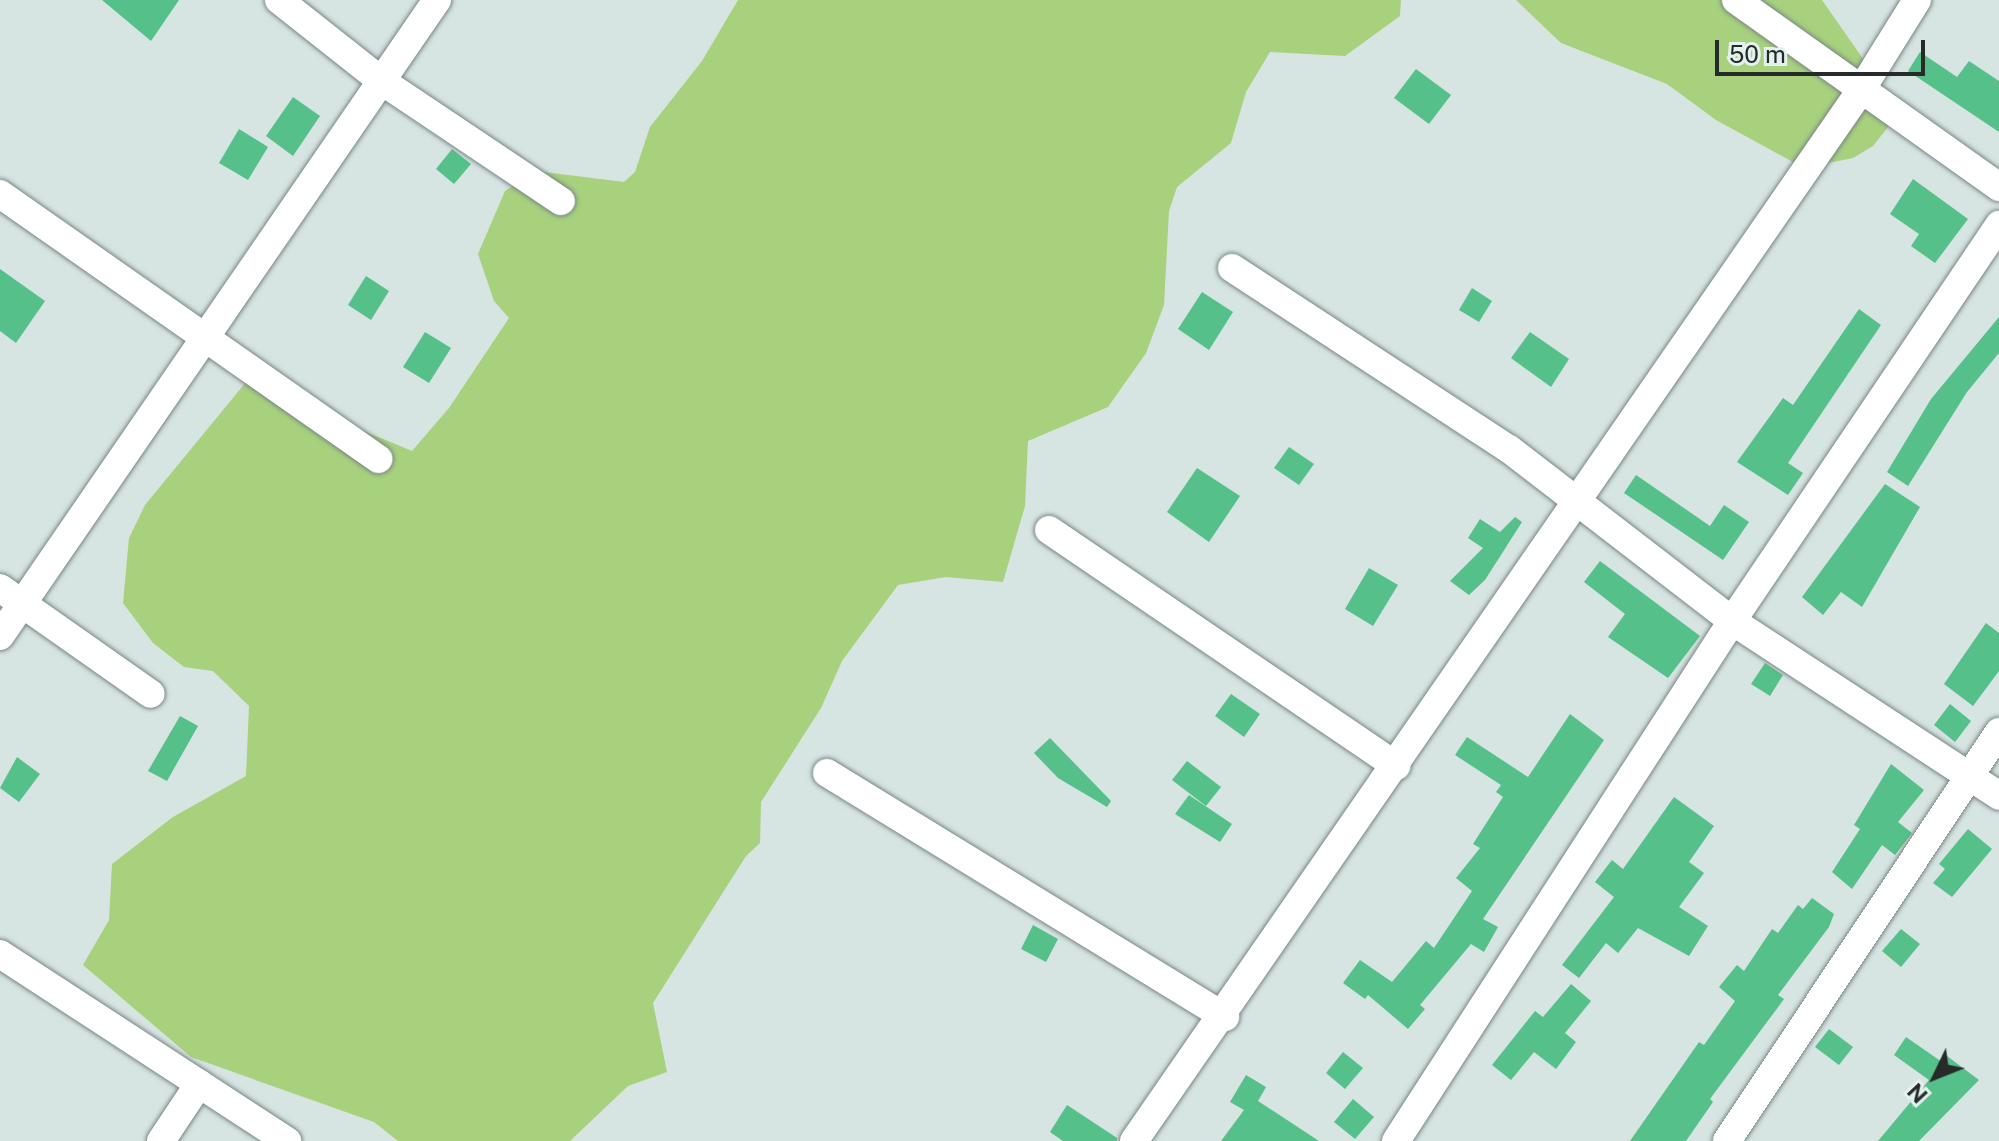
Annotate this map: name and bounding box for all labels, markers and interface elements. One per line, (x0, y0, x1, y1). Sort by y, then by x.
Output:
scale bar (1719, 24, 1929, 74)
text: 50 m (1729, 40, 1786, 68)
north arrow (1895, 1037, 1975, 1117)
text: N (1902, 1078, 1933, 1109)

